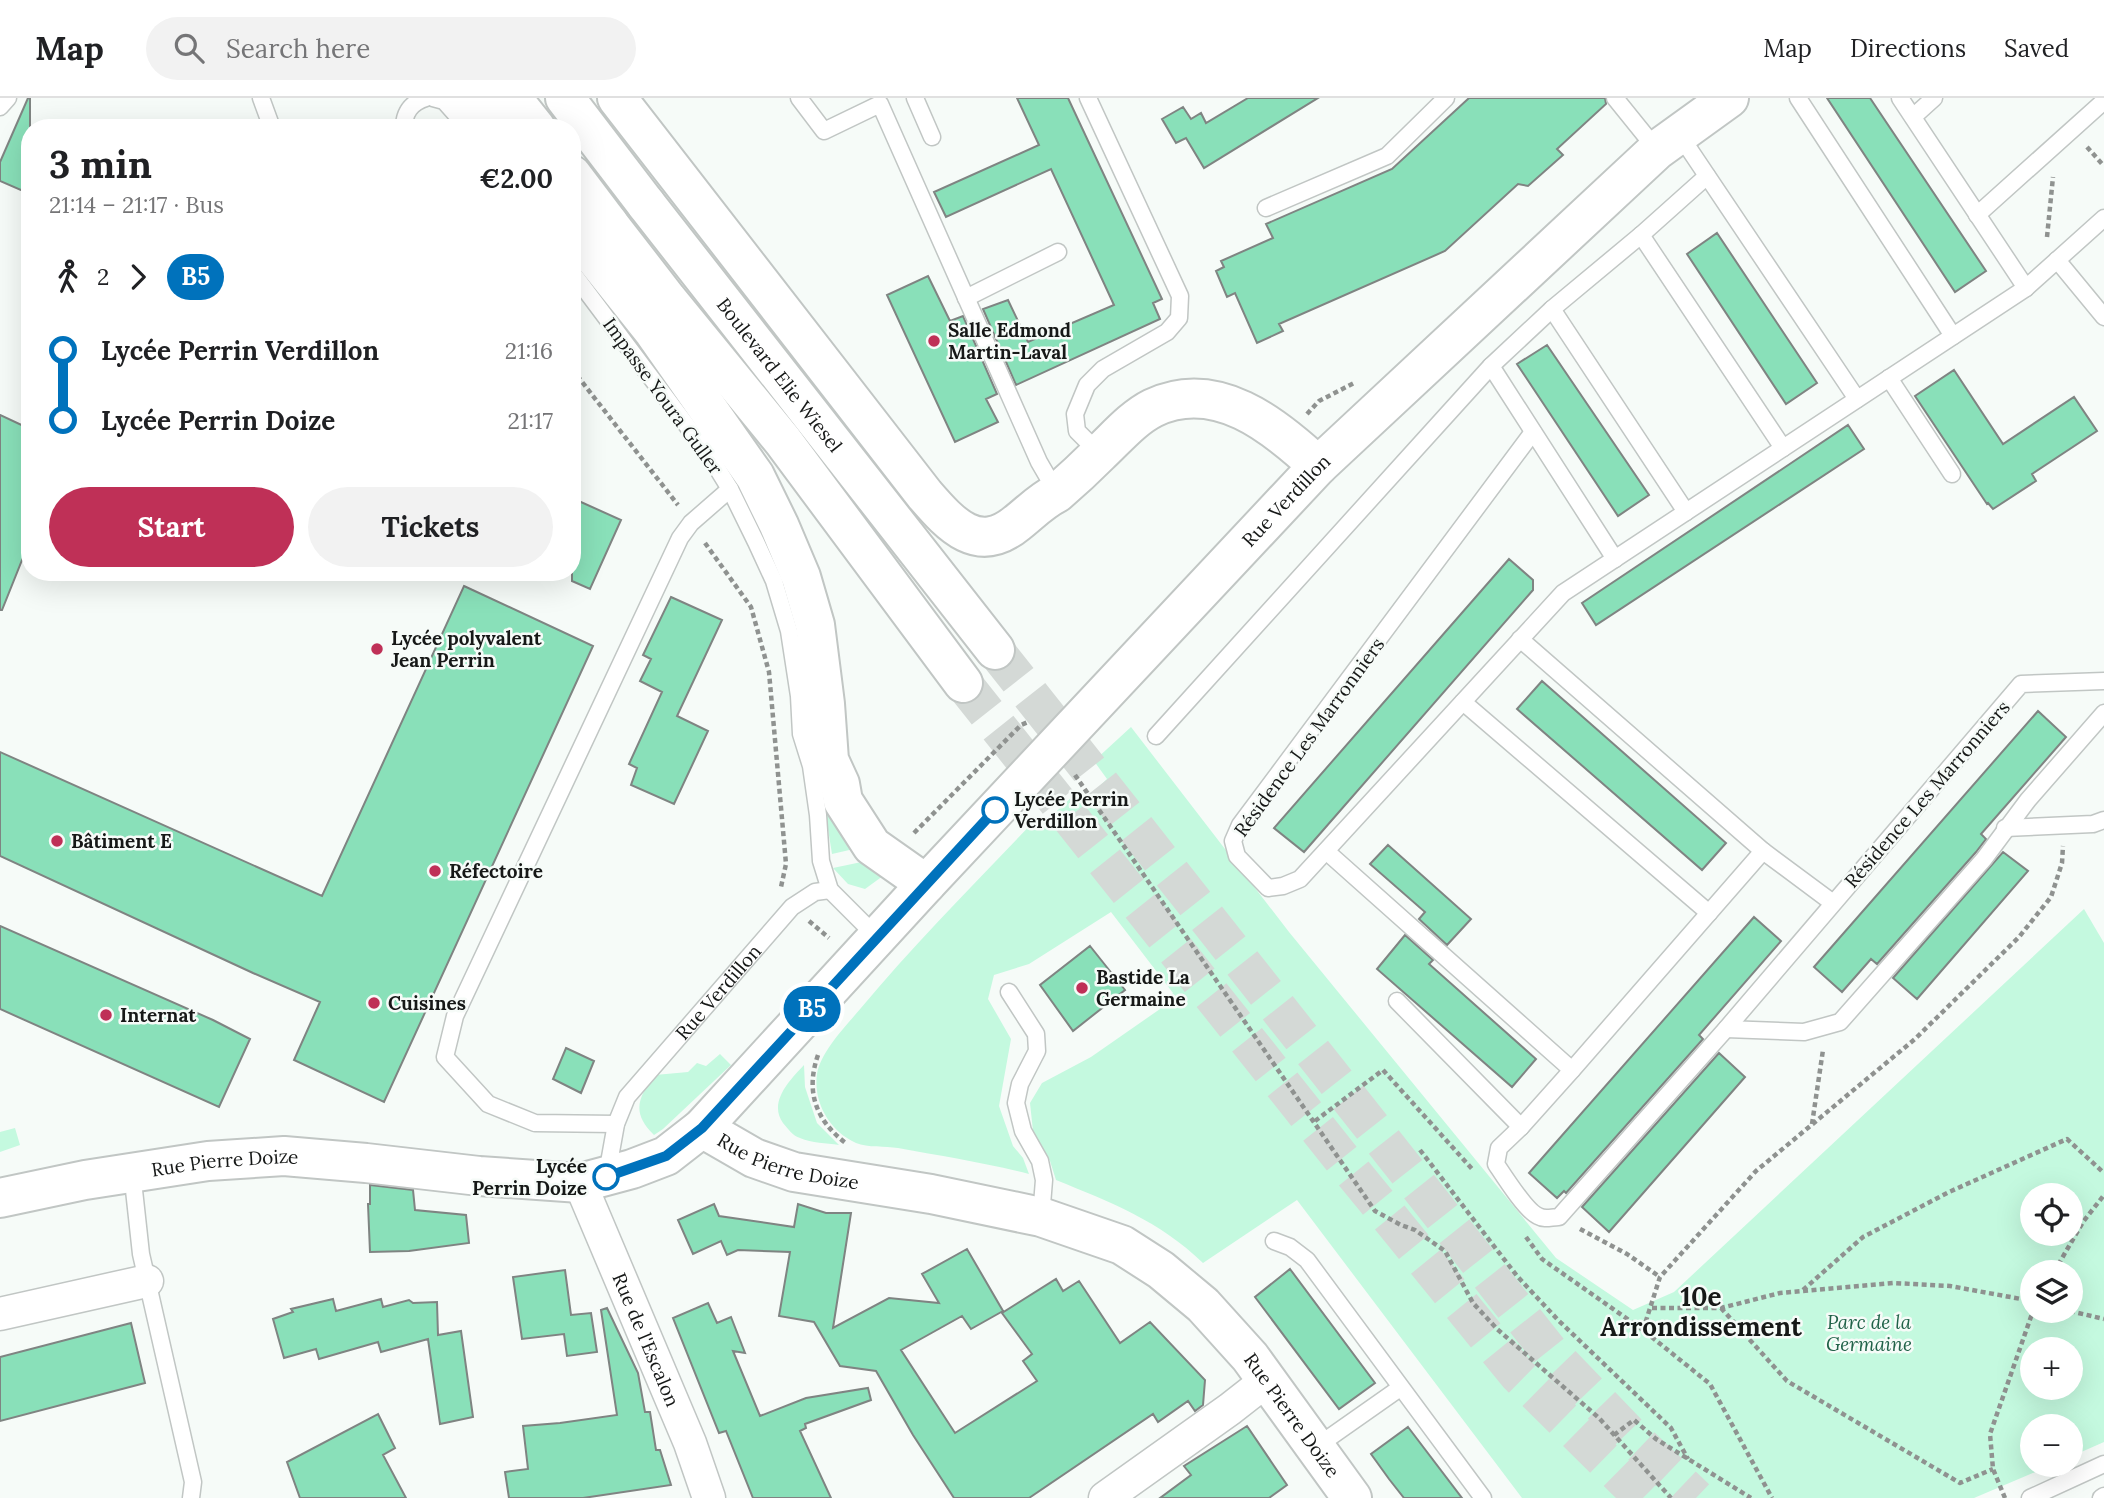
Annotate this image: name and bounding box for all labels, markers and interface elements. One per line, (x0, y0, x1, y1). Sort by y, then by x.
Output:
search box (146, 17, 636, 80)
text: Map (35, 27, 104, 69)
icon: search (170, 29, 208, 67)
text: Search here (226, 32, 370, 65)
text: Map (1763, 33, 1812, 64)
text: Directions (1850, 33, 1966, 64)
text: Saved (2004, 33, 2069, 64)
text: 3 min (49, 140, 152, 188)
text: €2.00 (479, 162, 553, 195)
text: 21:14 – 21:17 · Bus (49, 190, 224, 219)
icon: walk (49, 258, 87, 296)
icon: forward (119, 258, 157, 296)
text: B5 (181, 261, 210, 292)
text: 2 (97, 262, 109, 291)
street label: Boulevard Elie Wiesel (712, 293, 848, 457)
street label: Impasse Youra Guller (598, 313, 728, 480)
place label: Salle Edmond Martin-Laval (948, 318, 1071, 364)
marker: Salle Edmond Martin-Laval (926, 333, 942, 349)
text: Lycée Perrin Verdillon (101, 334, 379, 367)
text: 21:16 (505, 336, 553, 365)
text: Lycée Perrin Doize (101, 404, 335, 437)
text: 21:17 (508, 406, 553, 435)
street label: Rue Verdillon (1237, 449, 1335, 552)
button: Start (49, 487, 294, 567)
button: Tickets (308, 487, 553, 567)
place label: Lycée polyvalent Jean Perrin (391, 626, 543, 672)
street label: Résidence Les Marronniers (1229, 633, 1389, 841)
marker: Lycée polyvalent Jean Perrin (369, 641, 385, 657)
street label: Résidence Les Marronniers (1839, 695, 2015, 893)
place label: Lycée Perrin Verdillon (1014, 787, 1129, 833)
marker: Lycée Perrin Verdillon (982, 797, 1008, 823)
place label: Bâtiment E (71, 829, 172, 853)
marker: Bâtiment E (49, 833, 65, 849)
place label: Réfectoire (449, 859, 543, 883)
marker: Réfectoire (427, 863, 443, 879)
street label: Rue Verdillon (670, 939, 766, 1045)
place label: Bastide La Germaine (1096, 965, 1190, 1011)
marker: Bastide La Germaine (1074, 980, 1090, 996)
line badge: B5 (780, 986, 844, 1032)
place label: Cuisines (388, 991, 466, 1015)
text: B5 (798, 993, 826, 1024)
marker: Cuisines (366, 995, 382, 1011)
place label: Internat (120, 1003, 197, 1027)
marker: Internat (98, 1007, 114, 1023)
street label: Rue Pierre Doize (713, 1128, 861, 1194)
street label: Rue Pierre Doize (150, 1144, 299, 1182)
place label: Lycée Perrin Doize (472, 1154, 587, 1200)
marker: Lycée Perrin Doize (593, 1164, 619, 1190)
map controls (2020, 1183, 2083, 1477)
button: locate (2020, 1183, 2083, 1246)
button: layers (2020, 1260, 2083, 1323)
street label: Rue de l'Escalon (607, 1269, 685, 1410)
district label: 10e Arrondissement (1600, 1280, 1803, 1343)
park label: Parc de la Germaine (1826, 1310, 1912, 1356)
button: + (2020, 1337, 2083, 1400)
street label: Rue Pierre Doize (1239, 1348, 1345, 1482)
button: − (2020, 1414, 2083, 1477)

